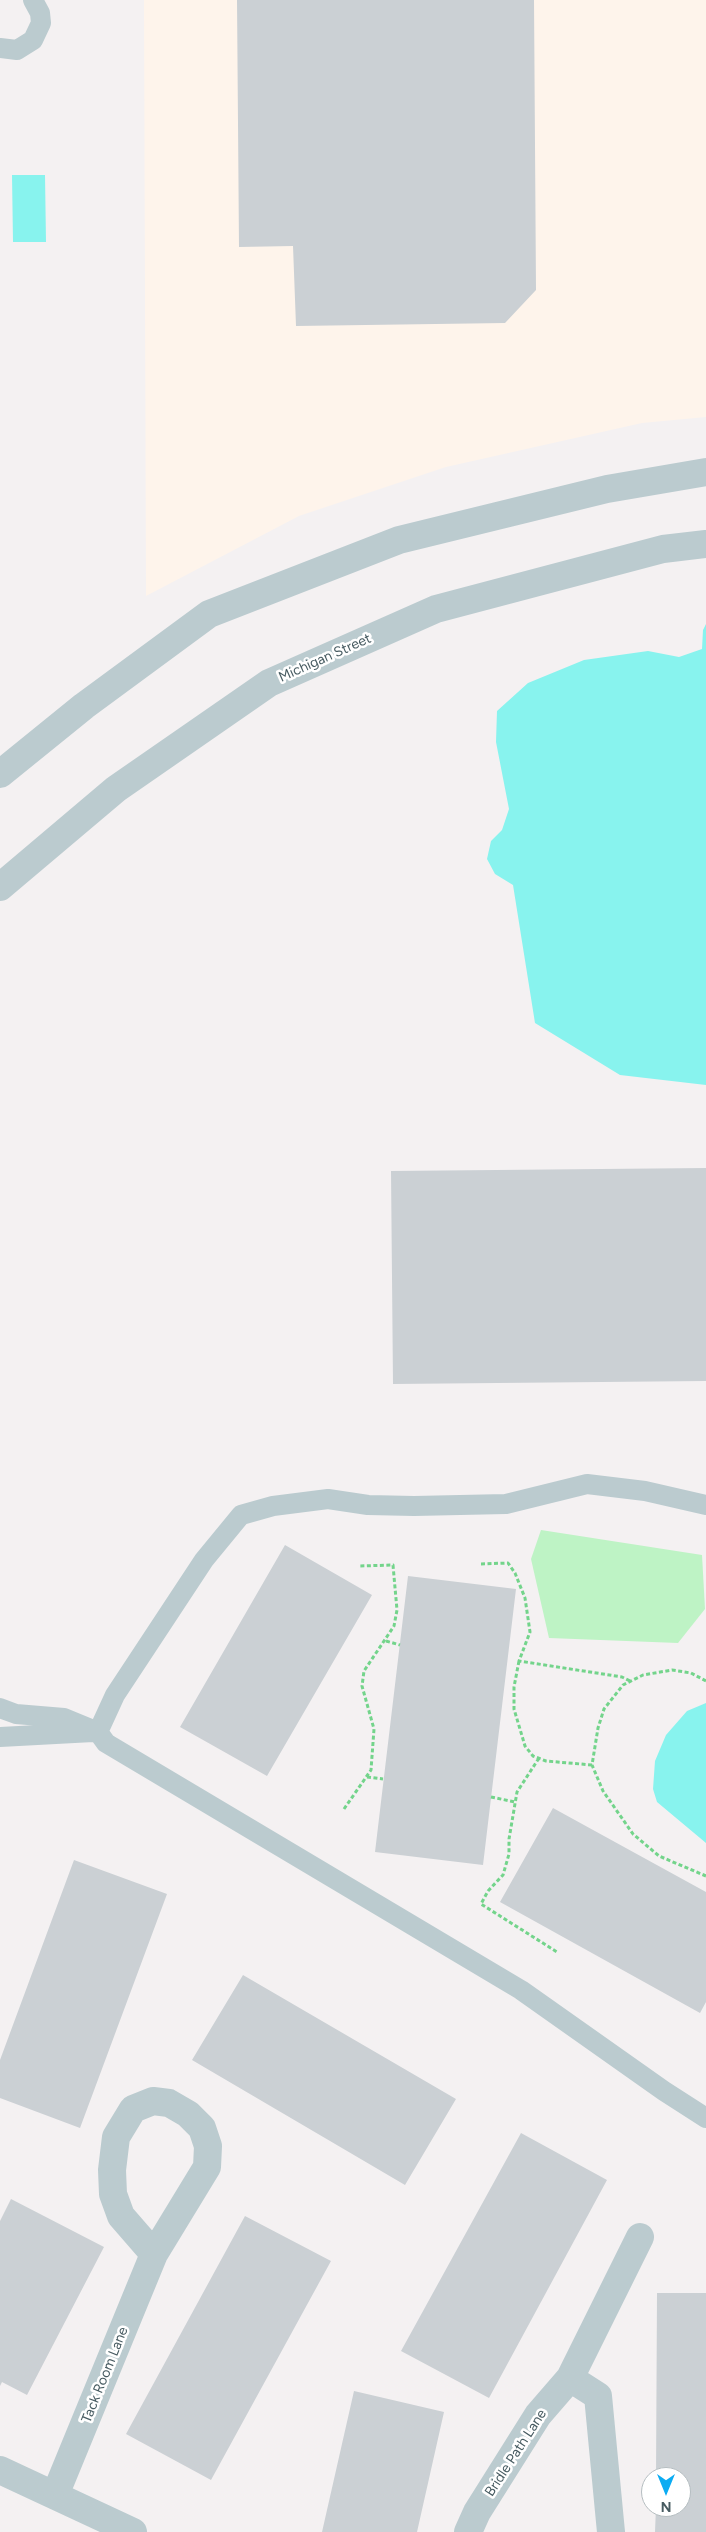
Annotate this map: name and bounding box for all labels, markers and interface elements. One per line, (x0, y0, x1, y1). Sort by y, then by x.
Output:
street label: Michigan Street (276, 630, 374, 686)
street label: Tack Room Lane (78, 2325, 132, 2425)
street label: Bridle Path Lane (482, 2406, 550, 2500)
north arrow (641, 2467, 691, 2517)
text: N (661, 2498, 671, 2515)

